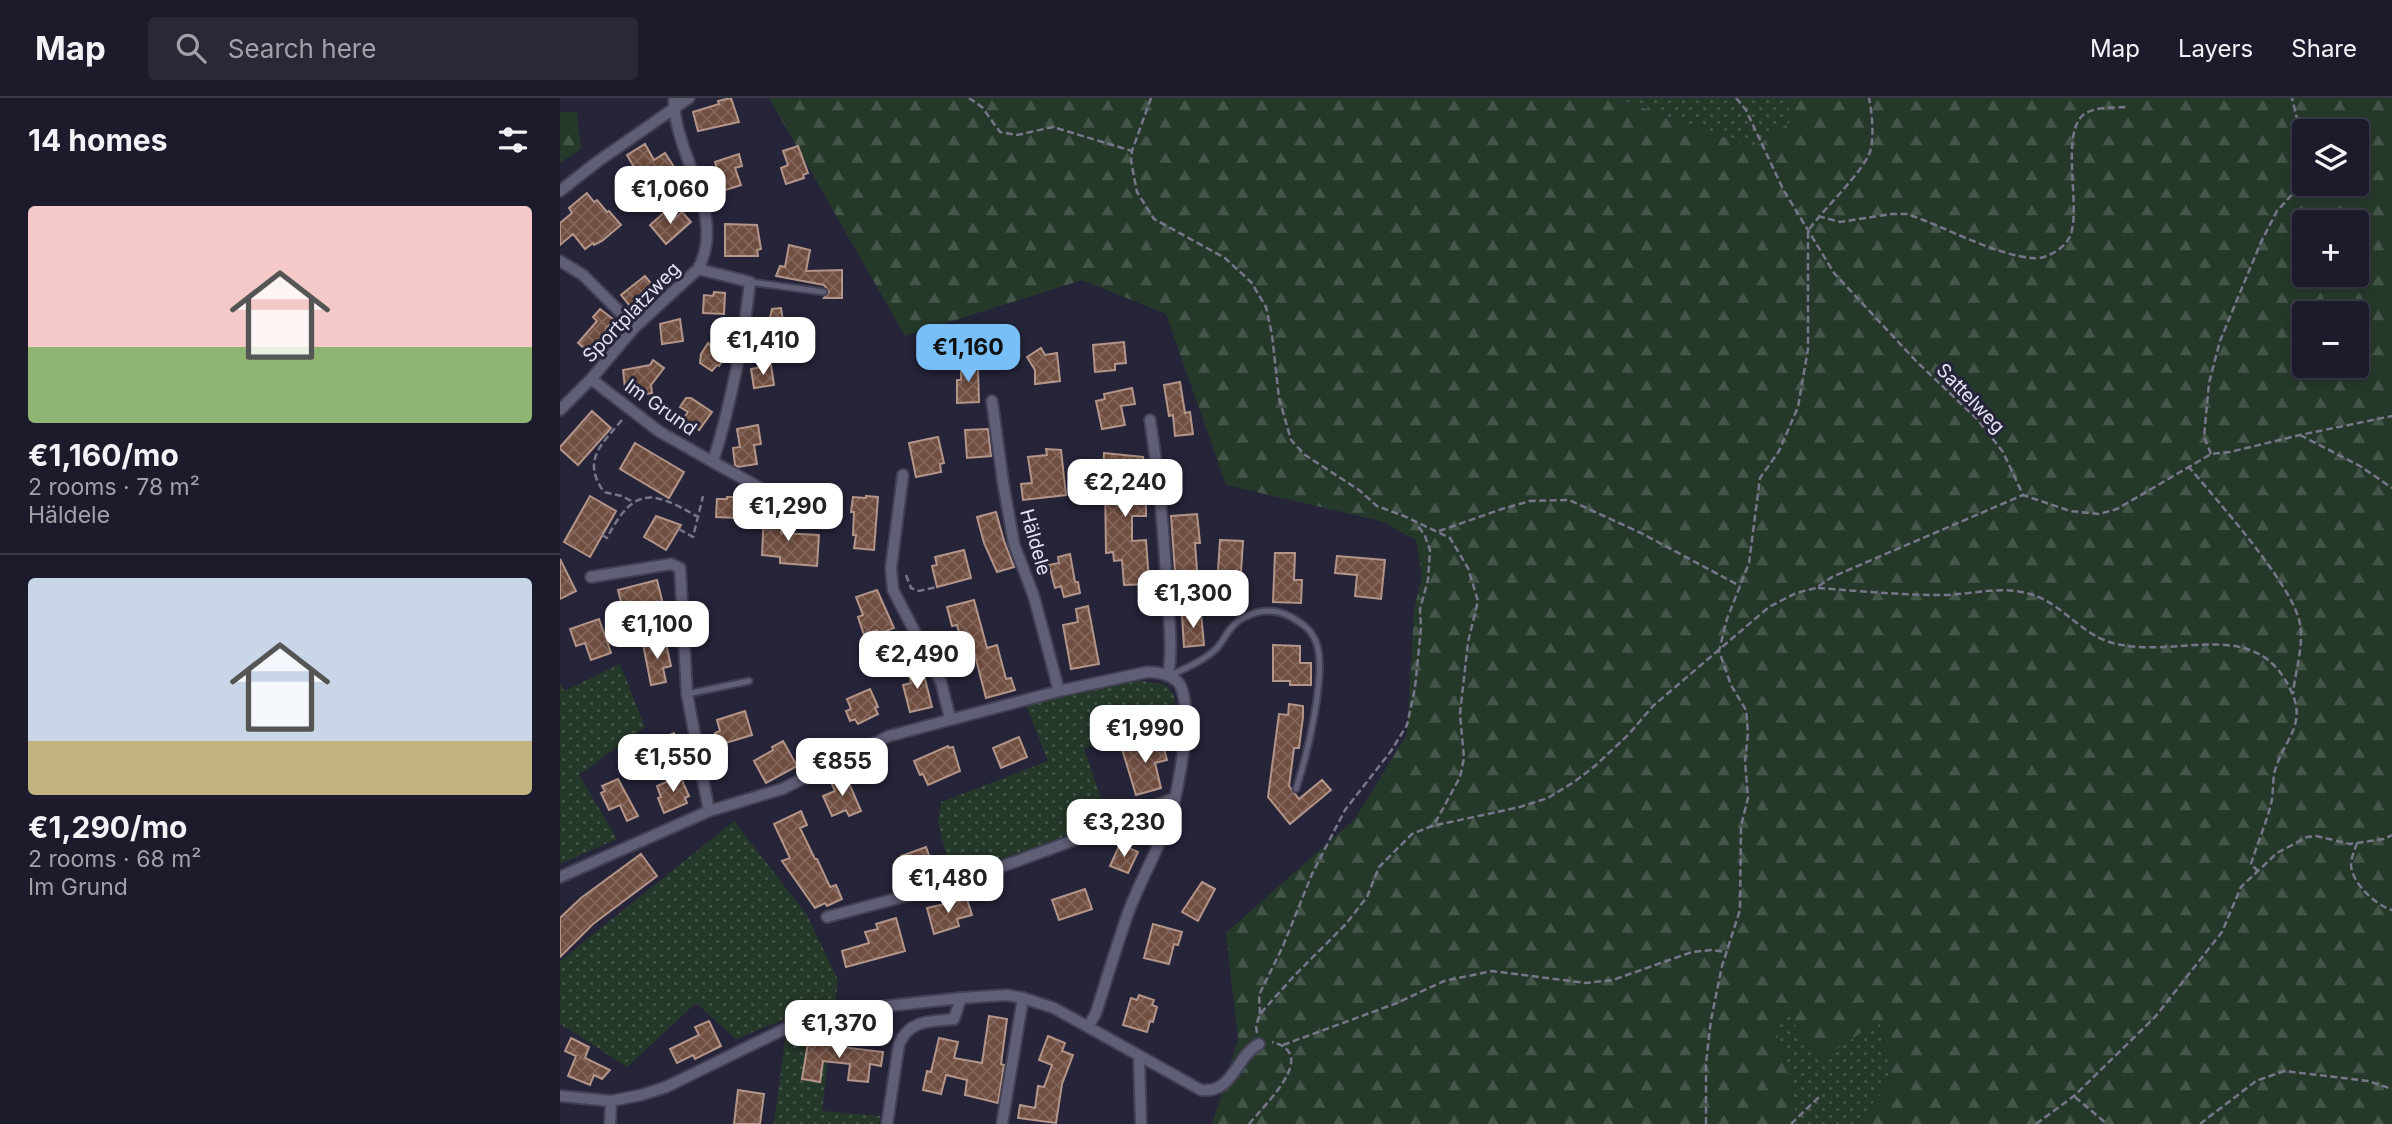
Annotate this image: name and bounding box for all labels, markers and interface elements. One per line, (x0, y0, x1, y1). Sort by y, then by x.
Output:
search box (148, 17, 638, 80)
text: Map (35, 28, 106, 68)
icon: search (172, 29, 210, 67)
text: Search here (228, 33, 376, 64)
text: Map (2090, 34, 2140, 63)
text: Layers (2178, 34, 2253, 63)
text: Share (2291, 34, 2357, 63)
map controls (2292, 119, 2369, 378)
button: layers (2292, 119, 2369, 196)
icon: filters (494, 121, 532, 159)
text: 14 homes (28, 122, 167, 158)
pin: €1,060 (613, 166, 727, 226)
text: €1,060 (631, 175, 709, 203)
button: + (2292, 210, 2369, 287)
icon: home (217, 252, 343, 378)
street label: Sportplatzweg (578, 257, 685, 367)
button: − (2292, 301, 2369, 378)
pin: €1,410 (706, 317, 820, 377)
pin: €1,160 (911, 324, 1025, 384)
text: €1,410 (726, 326, 800, 354)
text: €1,160 (932, 333, 1004, 361)
street label: Sattelweg (1932, 359, 2010, 438)
street label: Im Grund (620, 374, 701, 440)
text: €1,160/mo (28, 437, 179, 473)
pin: €2,240 (1068, 460, 1182, 519)
text: €2,240 (1083, 468, 1167, 496)
text: 2 rooms · 78 m² (28, 473, 200, 501)
pin: €1,290 (731, 484, 845, 543)
text: €1,290 (749, 492, 827, 520)
text: Häldele (28, 501, 110, 529)
street label: Häldele (1015, 506, 1056, 578)
pin: €1,300 (1136, 570, 1250, 630)
text: €1,300 (1154, 579, 1232, 607)
pin: €1,100 (600, 602, 714, 661)
text: €1,100 (621, 610, 693, 638)
icon: home (217, 624, 343, 750)
pin: €2,490 (860, 632, 974, 691)
text: €2,490 (875, 640, 959, 668)
pin: €1,990 (1088, 706, 1202, 765)
text: €1,990 (1106, 714, 1184, 742)
pin: €1,550 (616, 734, 730, 794)
pin: €855 (801, 738, 883, 798)
text: €1,550 (634, 743, 712, 771)
text: €855 (812, 747, 872, 775)
pin: €3,230 (1067, 800, 1181, 859)
text: €3,230 (1083, 808, 1165, 836)
text: €1,290/mo (28, 809, 188, 845)
text: 2 rooms · 68 m² (28, 845, 201, 873)
pin: €1,480 (891, 856, 1005, 915)
text: €1,480 (908, 864, 988, 892)
text: Im Grund (28, 873, 128, 901)
pin: €1,370 (782, 1000, 896, 1060)
text: €1,370 (801, 1009, 877, 1037)

